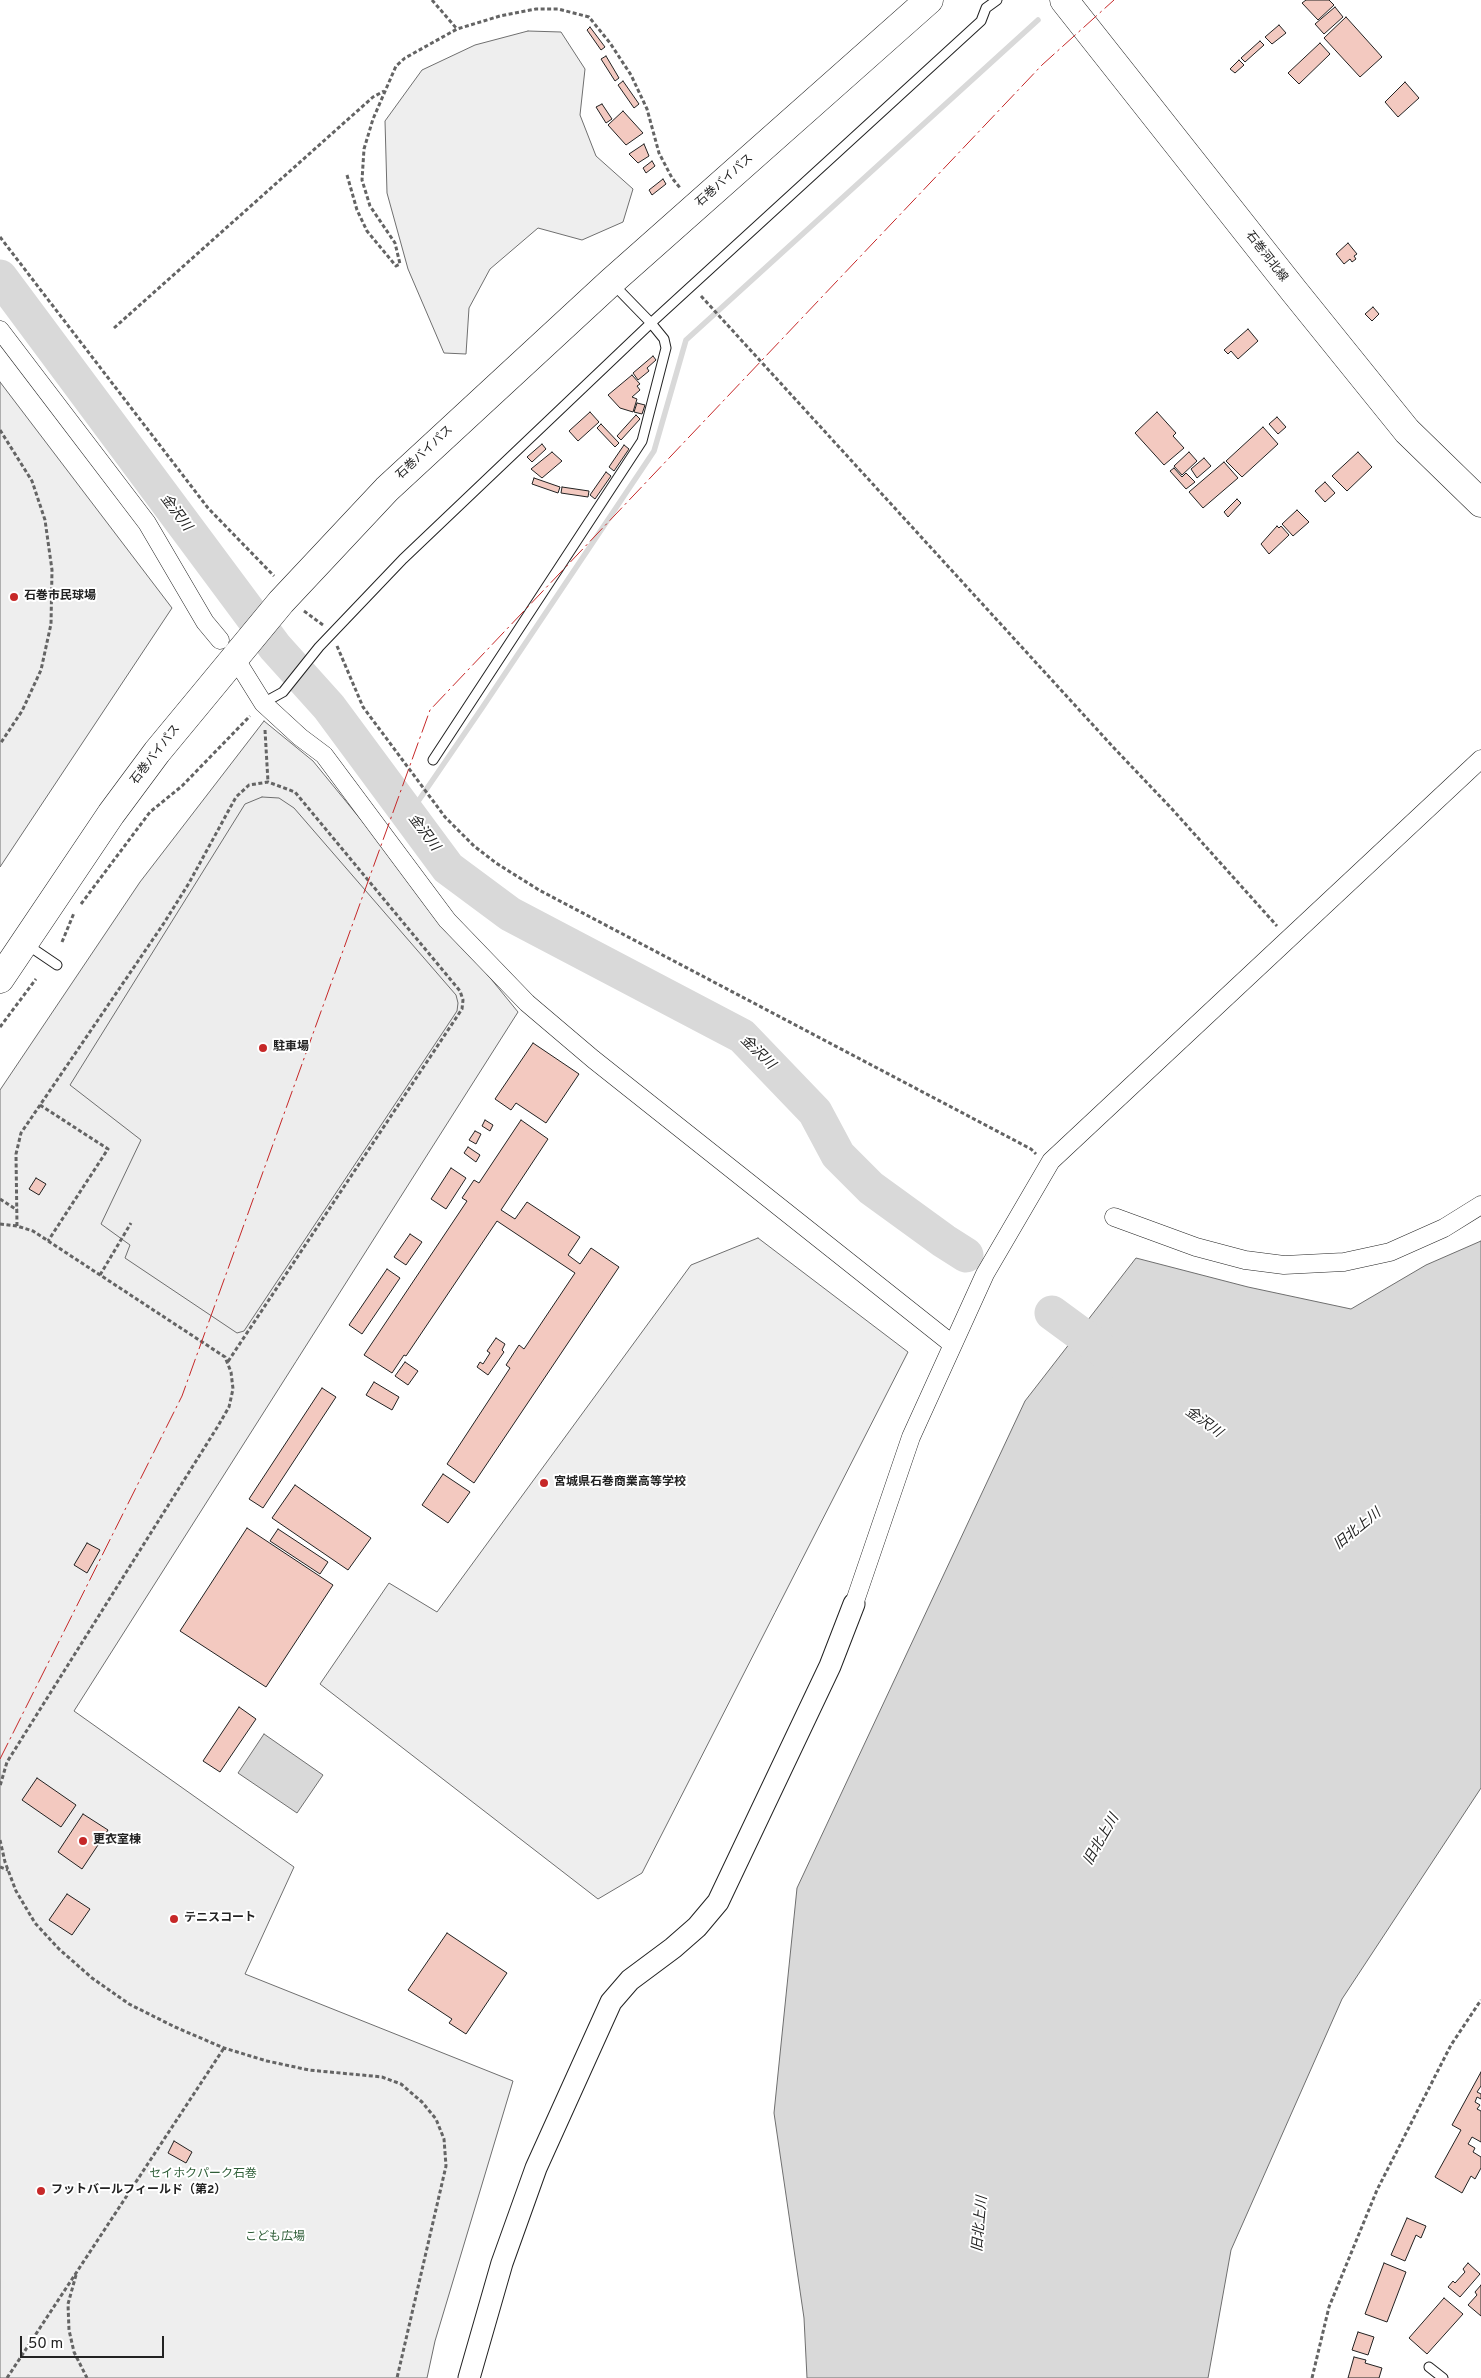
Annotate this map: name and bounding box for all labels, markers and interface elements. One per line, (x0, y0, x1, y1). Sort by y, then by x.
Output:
street label: 石巻バイパス (693, 152, 757, 210)
street label: 石巻河北線 (1242, 229, 1290, 285)
street label: 石巻バイパス (394, 423, 456, 483)
water label: 金沢川 (156, 491, 194, 535)
place label: 石巻市民球場 (24, 590, 96, 604)
marker: 石巻市民球場 (8, 591, 20, 603)
street label: 石巻バイパス (128, 722, 184, 788)
water label: 金沢川 (404, 811, 442, 855)
water label: 金沢川 (736, 1032, 778, 1074)
place label: 駐車場 (273, 1041, 309, 1055)
marker: 駐車場 (257, 1042, 269, 1054)
water label: 金沢川 (1181, 1404, 1225, 1442)
place label: 宮城県石巻商業高等学校 (554, 1476, 686, 1490)
marker: 宮城県石巻商業高等学校 (538, 1477, 550, 1489)
water label: 旧北上川 (1331, 1506, 1385, 1554)
water label: 旧北上川 (1081, 1812, 1123, 1868)
place label: 更衣室棟 (93, 1834, 141, 1848)
marker: 更衣室棟 (77, 1835, 89, 1847)
place label: テニスコート (184, 1912, 256, 1926)
marker: テニスコート (168, 1913, 180, 1925)
park label: セイホクパーク石巻 (149, 2168, 257, 2182)
place label: フットバールフィールド（第2） (51, 2184, 226, 2198)
marker: フットバールフィールド（第2） (35, 2185, 47, 2197)
water label: 旧北上川 (970, 2195, 992, 2253)
park label: こども広場 (245, 2231, 305, 2245)
scale bar (22, 2326, 166, 2358)
text: 50 m (28, 2335, 63, 2354)

